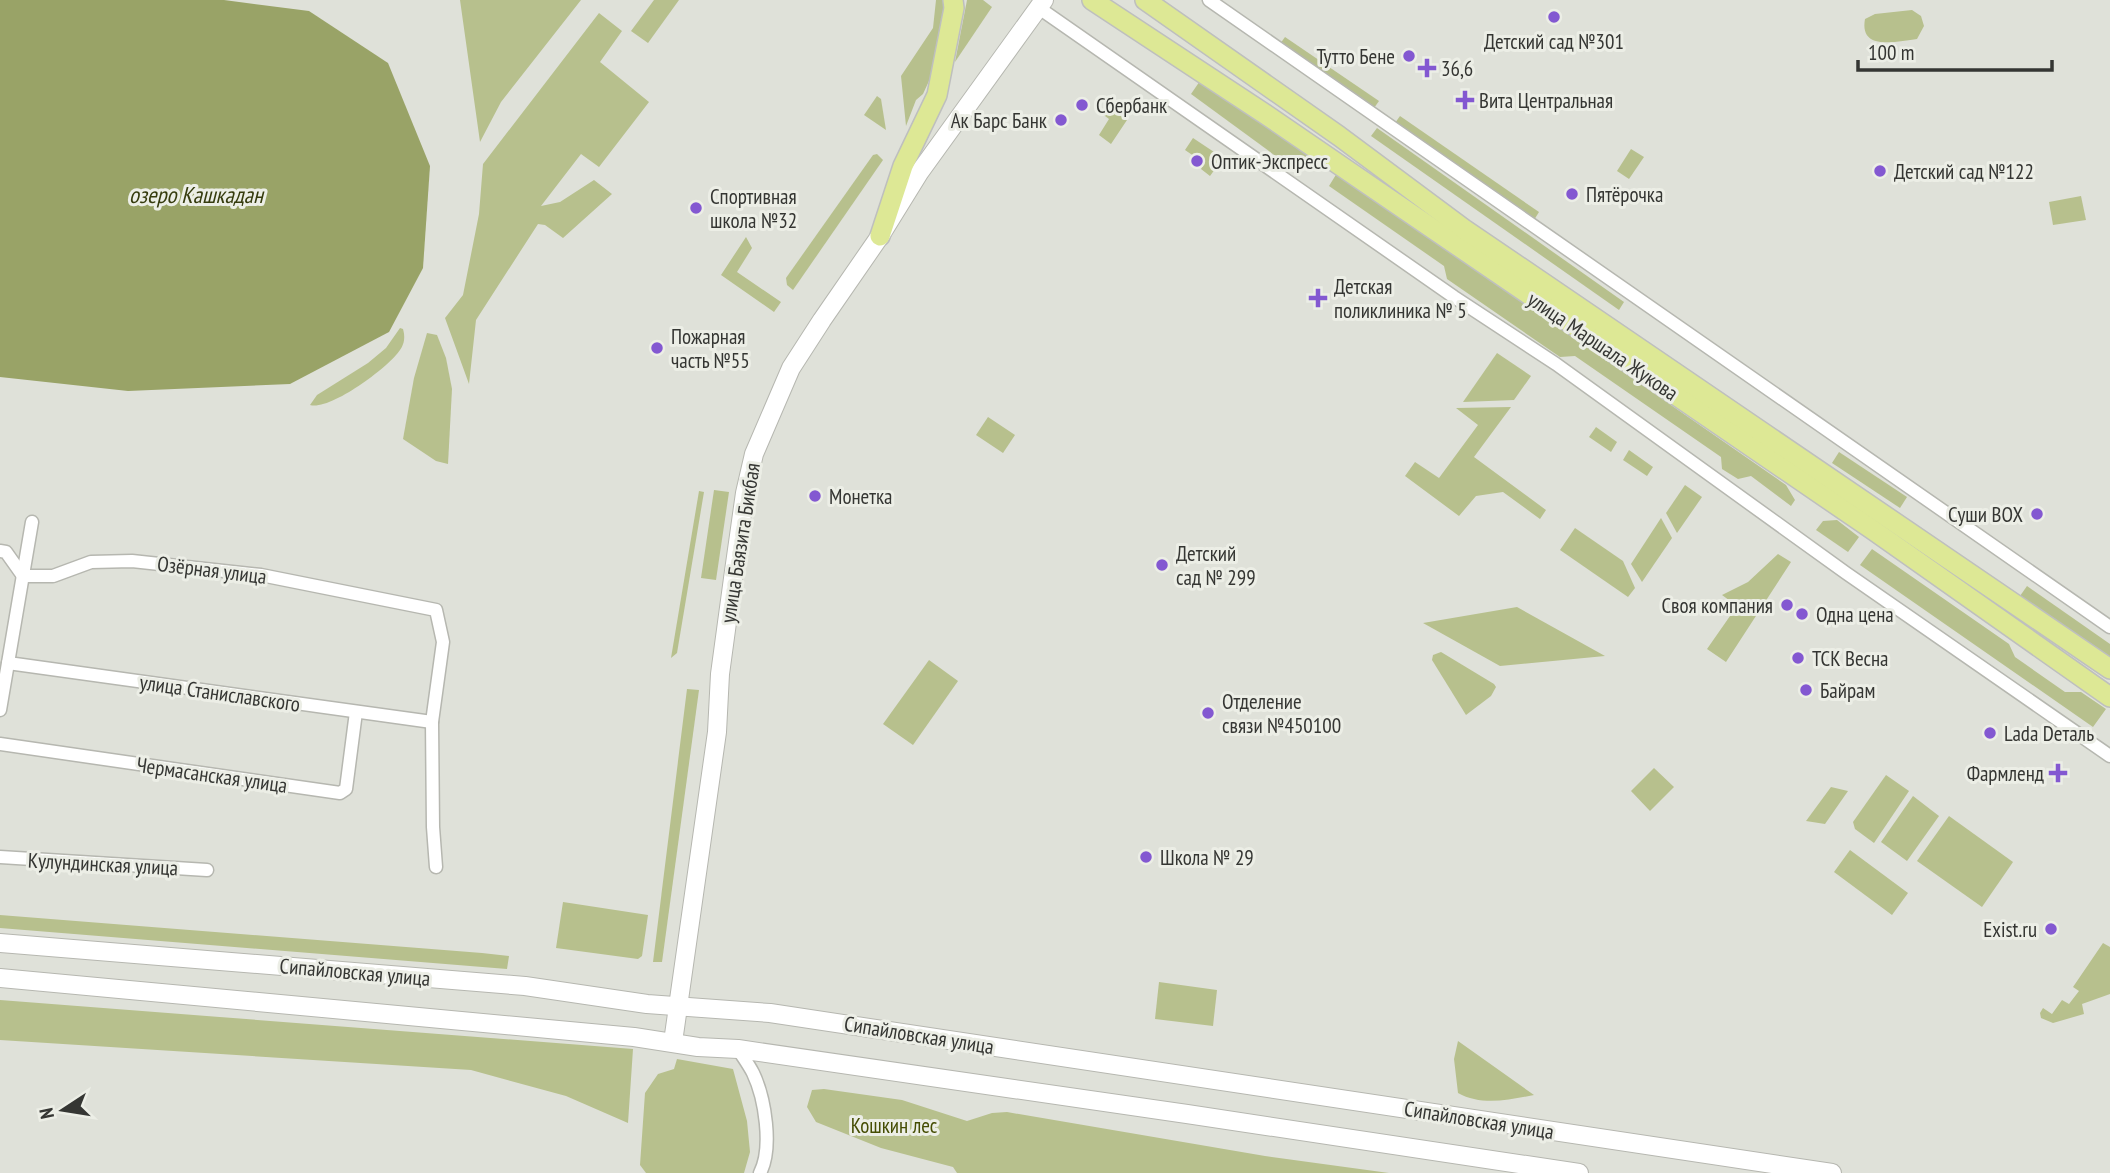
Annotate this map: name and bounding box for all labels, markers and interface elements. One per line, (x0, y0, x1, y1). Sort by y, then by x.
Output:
marker: Детский сад №301 (1546, 9, 1562, 25)
place label: Детский сад №301 (1484, 28, 1624, 55)
scale bar (1858, 28, 2052, 72)
text: 100 m (1868, 39, 1914, 66)
place label: Тутто Бене (1316, 43, 1395, 70)
marker: Тутто Бене (1401, 48, 1417, 64)
place label: 36,6 (1441, 55, 1473, 82)
marker: 36,6 (1419, 60, 1435, 76)
place label: Вита Центральная (1479, 87, 1613, 114)
place label: Сбербанк (1096, 92, 1167, 119)
marker: Вита Центральная (1457, 92, 1473, 108)
marker: Сбербанк (1074, 97, 1090, 113)
place label: Ак Барс Банк (951, 107, 1047, 134)
marker: Ак Барс Банк (1053, 112, 1069, 128)
place label: Оптик-Экспресс (1211, 148, 1329, 175)
marker: Оптик-Экспресс (1189, 153, 1205, 169)
place label: Детский сад №122 (1894, 158, 2034, 185)
marker: Детский сад №122 (1872, 163, 1888, 179)
water label: озеро Кашкадан (129, 180, 265, 209)
place label: Пятёрочка (1586, 181, 1663, 208)
place label: Спортивная школа №32 (710, 183, 797, 234)
marker: Пятёрочка (1564, 186, 1580, 202)
marker: Спортивная школа №32 (688, 200, 704, 216)
place label: Детская поликлиника № 5 (1334, 273, 1467, 324)
street label: улица Маршала Жукова (1522, 286, 1684, 406)
marker: Детская поликлиника № 5 (1308, 288, 1328, 308)
place label: Пожарная часть №55 (671, 323, 750, 374)
marker: Пожарная часть №55 (649, 340, 665, 356)
street label: улица Баязита Бикбая (714, 461, 766, 625)
place label: Монетка (829, 483, 892, 510)
marker: Монетка (807, 488, 823, 504)
place label: Суши BOX (1948, 501, 2023, 528)
marker: Суши BOX (2029, 506, 2045, 522)
place label: Детский сад № 299 (1176, 540, 1256, 591)
street label: Озёрная улица (156, 550, 268, 590)
marker: Детский сад № 299 (1154, 557, 1170, 573)
place label: Своя компания (1661, 592, 1773, 619)
marker: Своя компания (1779, 597, 1795, 613)
place label: Одна цена (1816, 601, 1894, 628)
marker: Одна цена (1794, 606, 1810, 622)
place label: ТСК Весна (1812, 645, 1888, 672)
marker: ТСК Весна (1790, 650, 1806, 666)
street label: улица Станиславского (138, 668, 302, 718)
place label: Байрам (1820, 677, 1875, 704)
marker: Байрам (1798, 682, 1814, 698)
place label: Отделение связи №450100 (1222, 688, 1341, 739)
marker: Отделение связи №450100 (1200, 705, 1216, 721)
place label: Lada Dеталь (2004, 720, 2094, 747)
marker: Lada Dеталь (1982, 725, 1998, 741)
street label: Чермасанская улица (135, 751, 289, 799)
place label: Фармленд (1967, 760, 2044, 787)
marker: Фармленд (2050, 765, 2066, 781)
place label: Школа № 29 (1160, 844, 1254, 871)
street label: Кулундинская улица (27, 847, 179, 881)
marker: Школа № 29 (1138, 849, 1154, 865)
place label: Exist.ru (1983, 916, 2037, 943)
marker: Exist.ru (2043, 921, 2059, 937)
street label: Сипайловская улица (279, 952, 431, 992)
street label: Сипайловская улица (842, 1010, 996, 1060)
north arrow (28, 1075, 98, 1145)
street label: Сипайловская улица (1402, 1095, 1556, 1145)
text: N (34, 1106, 59, 1121)
park label: Кошкин лес (851, 1112, 938, 1139)

